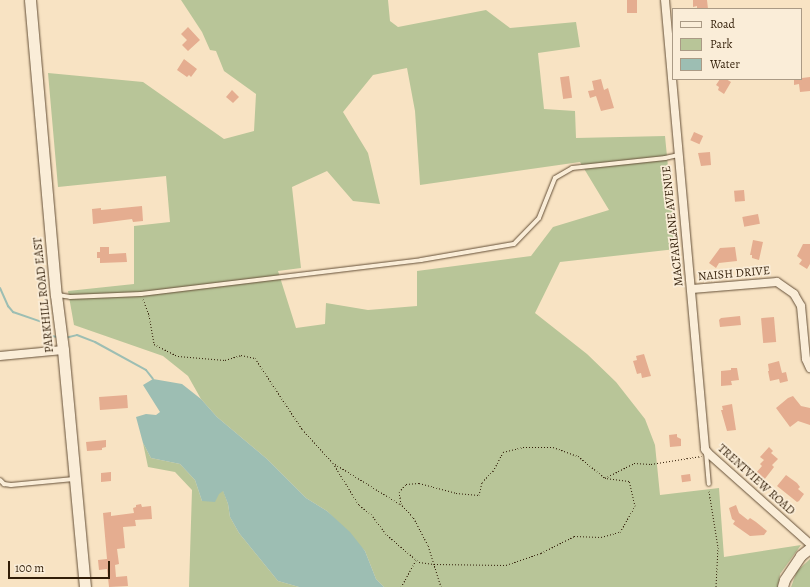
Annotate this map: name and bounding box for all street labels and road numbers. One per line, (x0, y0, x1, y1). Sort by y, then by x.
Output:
street label: MACFARLANE AVENUE (660, 165, 686, 287)
street label: PARKHILL ROAD EAST (31, 237, 57, 353)
street label: NAISH DRIVE (697, 264, 771, 284)
street label: TRENTVIEW ROAD (714, 442, 798, 518)

